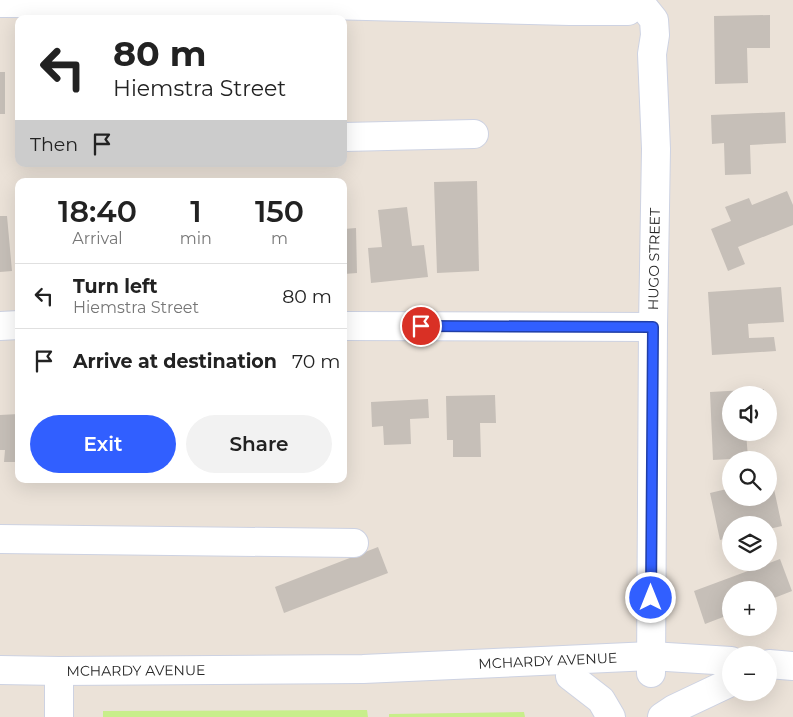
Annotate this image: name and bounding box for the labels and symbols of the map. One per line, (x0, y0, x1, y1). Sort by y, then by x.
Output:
street label: HUGO STREET (644, 208, 664, 310)
pin (400, 305, 442, 347)
position arrow (624, 571, 676, 623)
street label: MCHARDY AVENUE (478, 649, 618, 673)
street label: MCHARDY AVENUE (66, 661, 206, 680)

